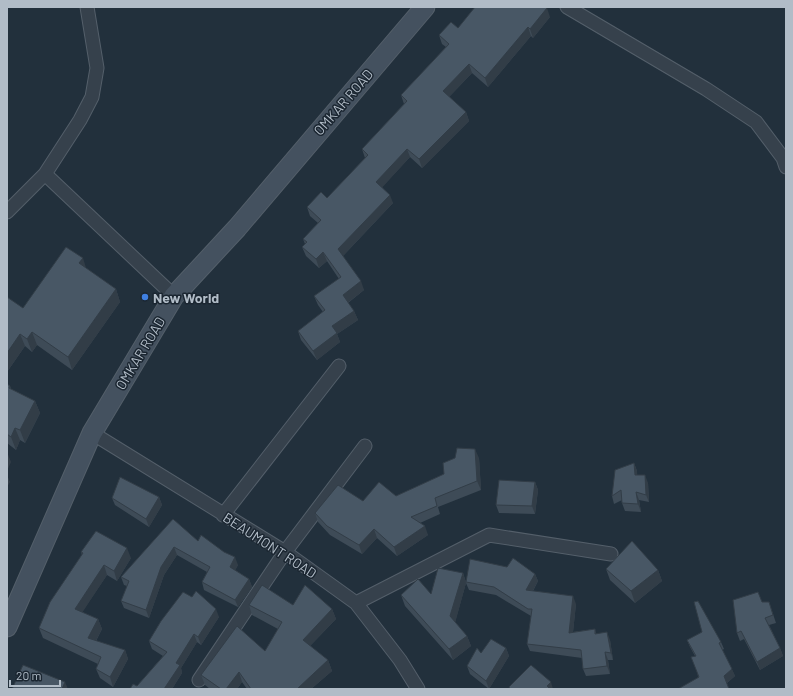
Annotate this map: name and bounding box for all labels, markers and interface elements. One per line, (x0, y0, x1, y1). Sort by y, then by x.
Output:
street label: OMKAR ROAD (310, 66, 376, 138)
place label: New World (153, 289, 219, 306)
marker: New World (140, 292, 150, 302)
street label: OMKAR ROAD (112, 314, 168, 392)
street label: BEAUMONT ROAD (220, 508, 320, 582)
scale bar (10, 662, 60, 688)
text: 20 m (16, 668, 42, 682)

